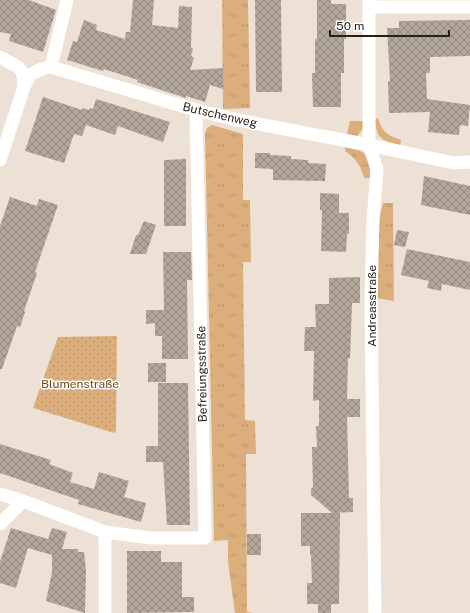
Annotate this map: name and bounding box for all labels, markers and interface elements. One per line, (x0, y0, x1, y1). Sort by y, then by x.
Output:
scale bar (330, 12, 449, 38)
text: 50 m (336, 19, 364, 33)
street label: Butschenweg (181, 100, 259, 130)
street label: Andreasstraße (365, 265, 379, 347)
street label: Befreiungsstraße (194, 325, 210, 422)
park label: Blumenstraße (41, 377, 119, 391)

